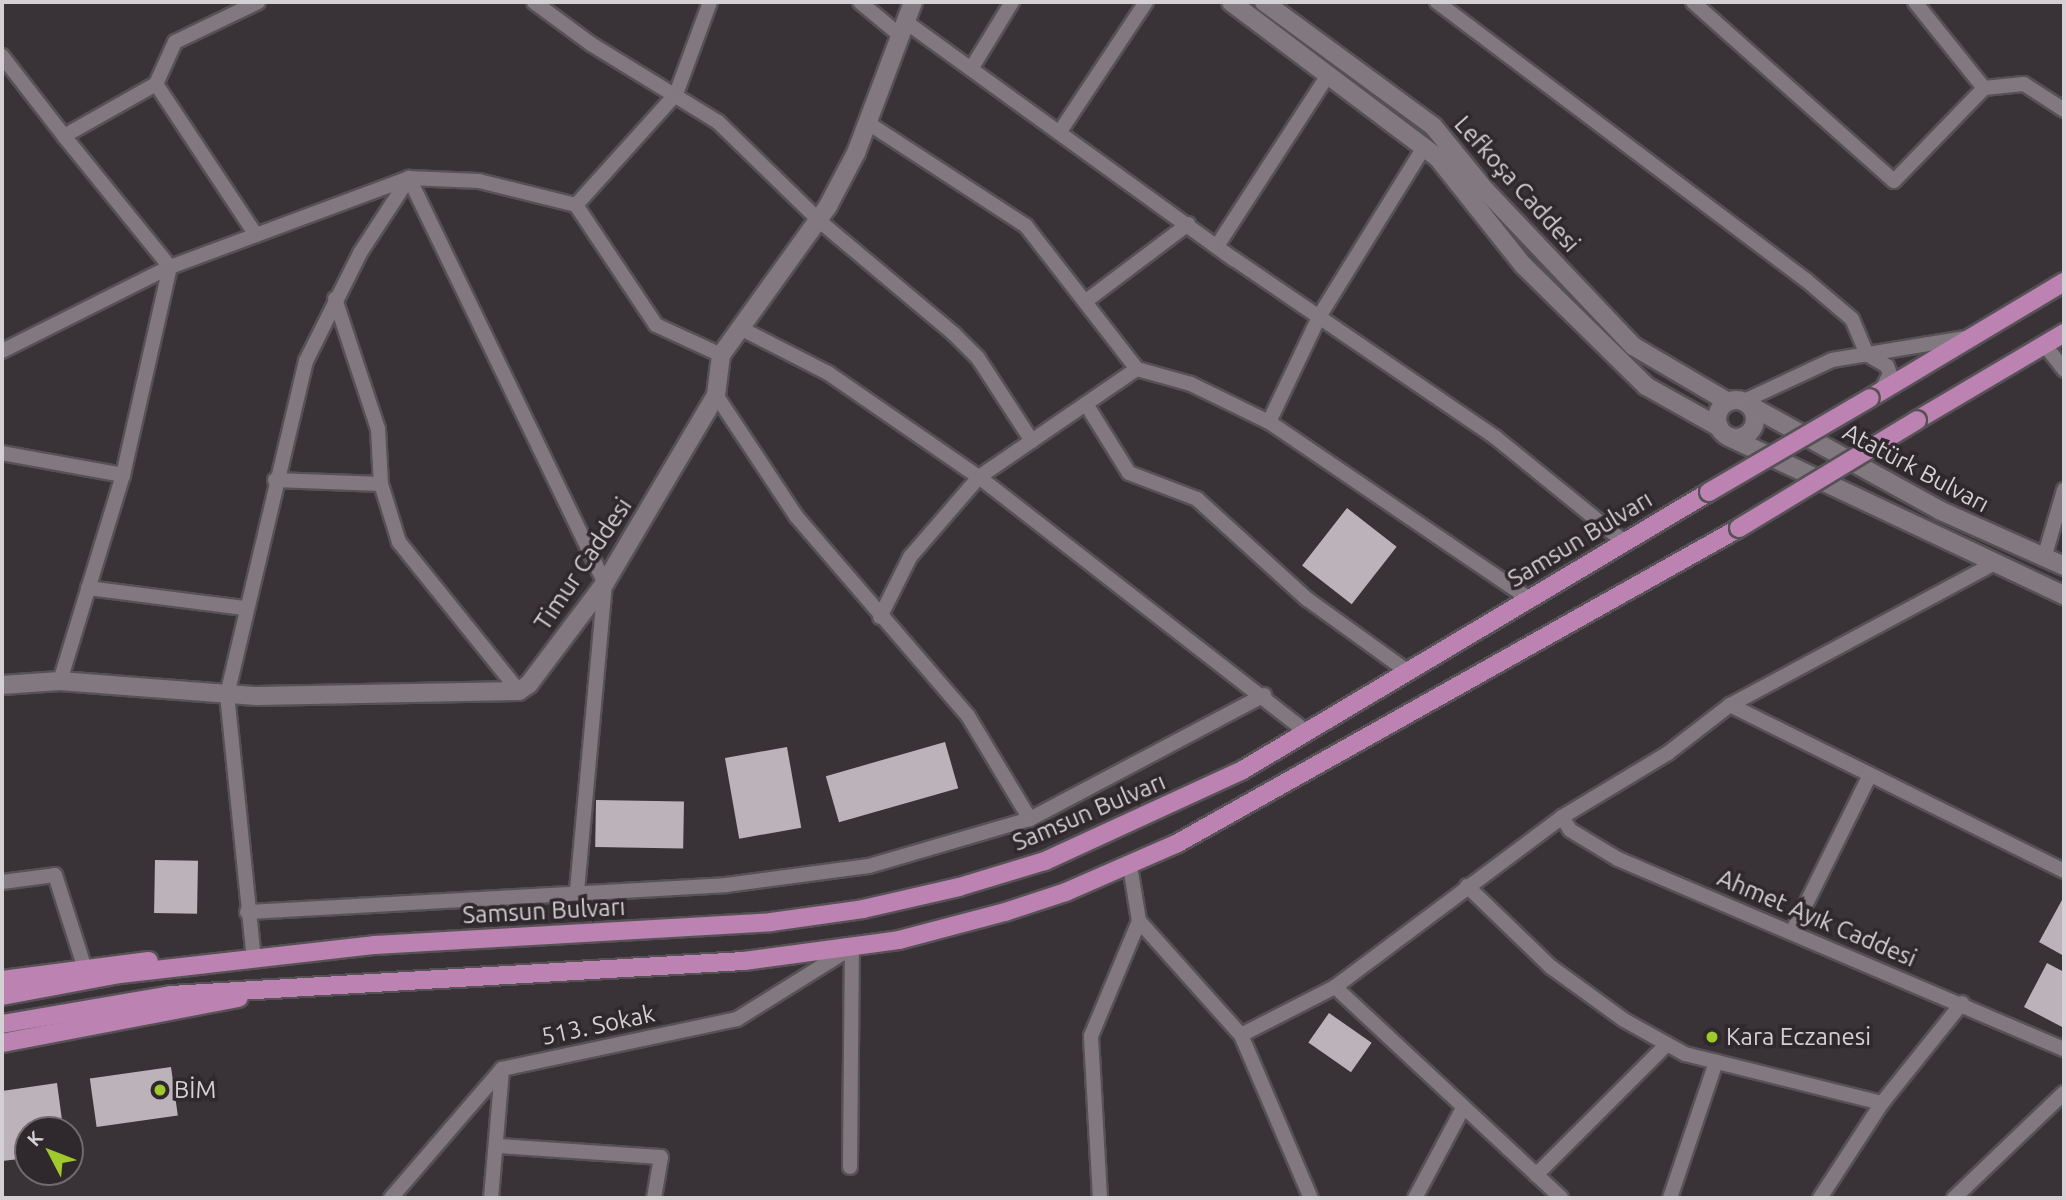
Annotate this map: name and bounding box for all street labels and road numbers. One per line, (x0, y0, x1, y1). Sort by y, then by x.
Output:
street label: Lefkoşa Caddesi (1448, 110, 1586, 258)
street label: Atatürk Bulvarı (1838, 417, 1994, 519)
street label: Samsun Bulvarı (1503, 485, 1657, 593)
street label: Timur Caddesi (528, 492, 638, 636)
street label: Samsun Bulvarı (1008, 767, 1170, 857)
street label: Ahmet Ayık Caddesi (1713, 863, 1921, 973)
street label: Samsun Bulvarı (462, 892, 626, 930)
street label: 513. Sokak (539, 999, 657, 1051)

